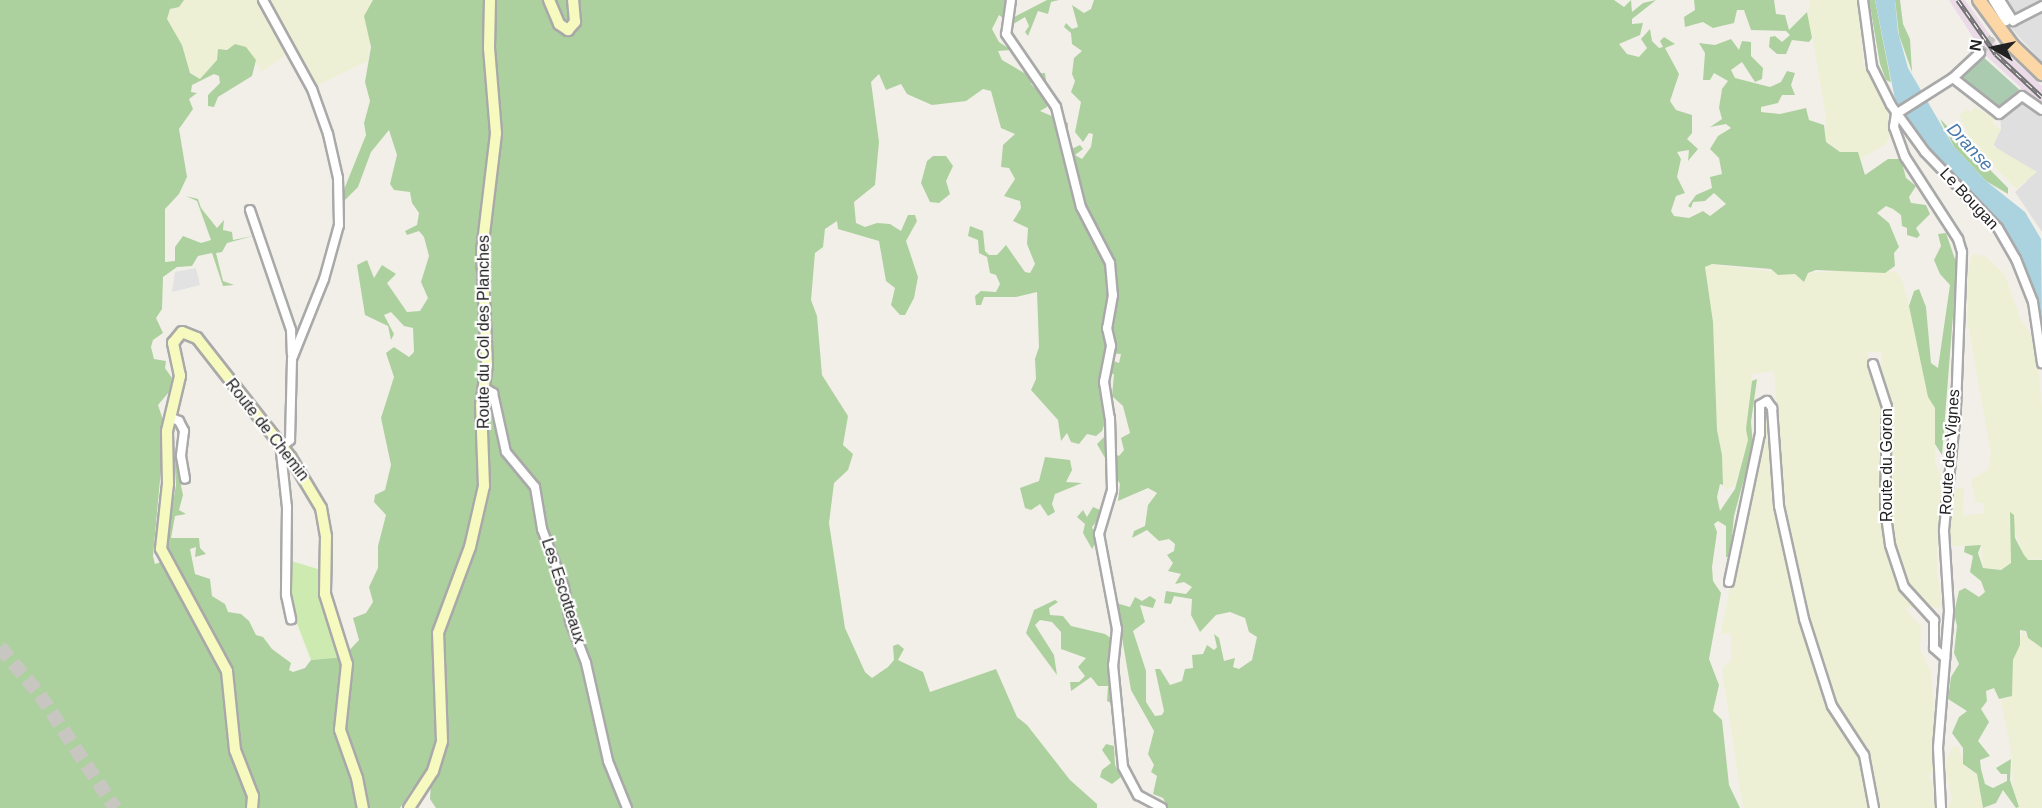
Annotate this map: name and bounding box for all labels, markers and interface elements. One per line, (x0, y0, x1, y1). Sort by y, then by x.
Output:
north arrow (1964, 18, 2024, 78)
text: N (1966, 38, 1985, 52)
water label: Dranse (1942, 118, 1998, 176)
street label: Le Bougan (1936, 164, 2002, 234)
street label: Route du Col des Planches (474, 235, 494, 429)
street label: Route de Chemin (221, 375, 313, 485)
street label: Route des Vignes (1936, 388, 1964, 516)
street label: Route du Goron (1877, 408, 1897, 522)
street label: Les Escotteaux (537, 536, 589, 646)

